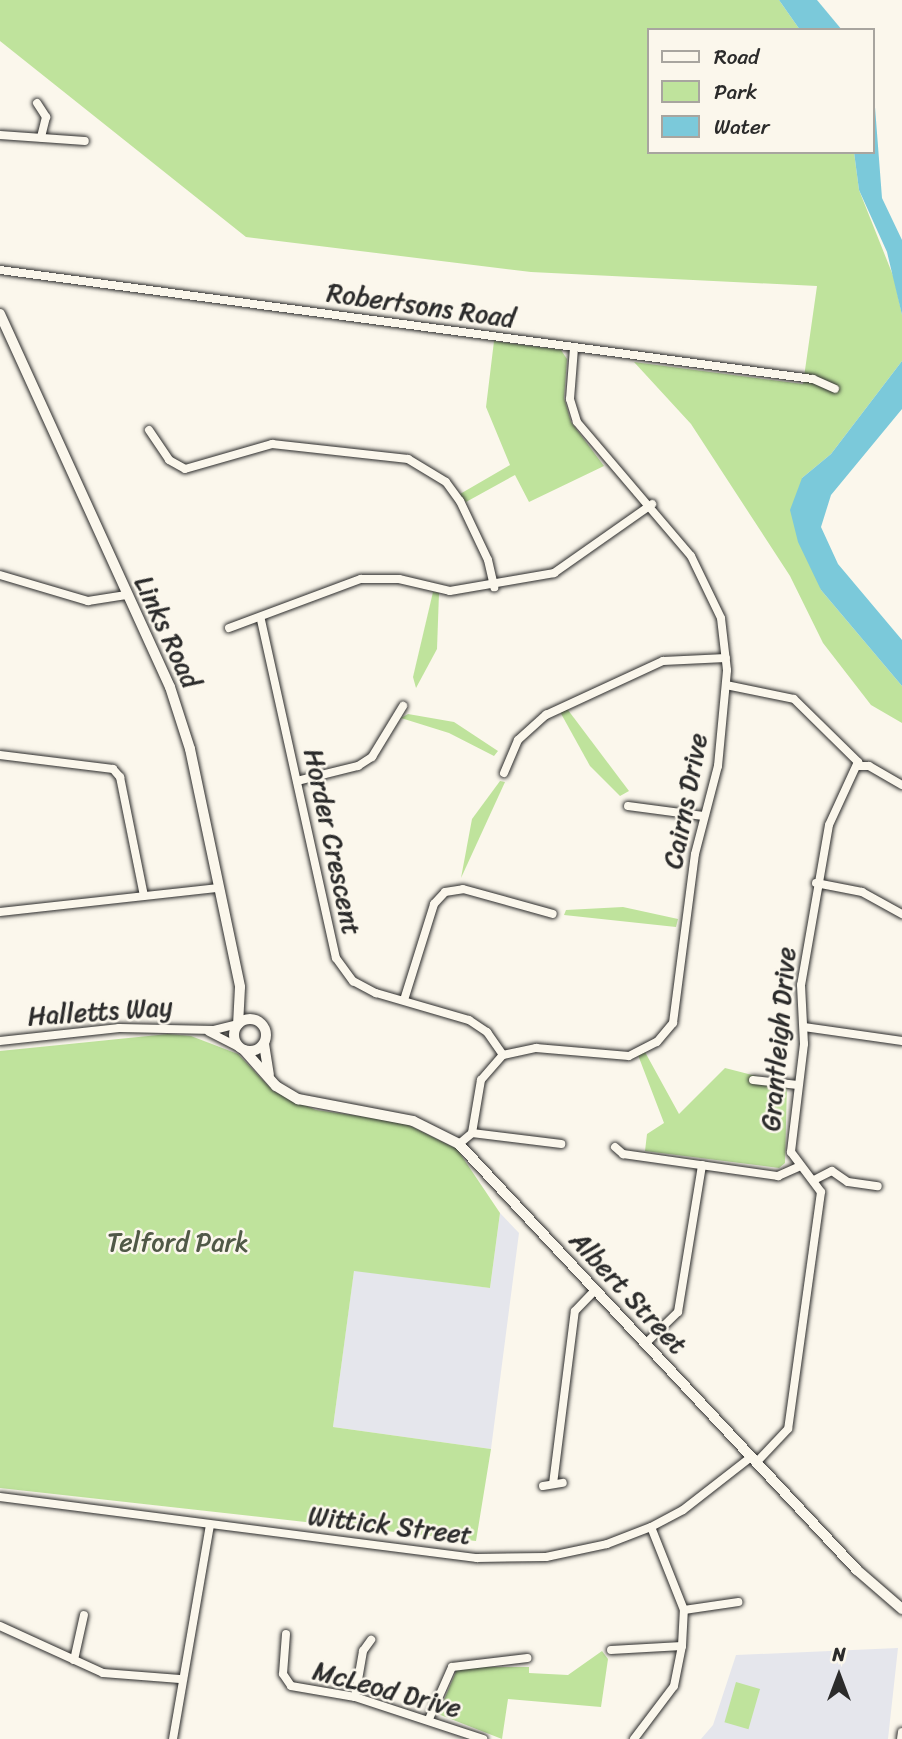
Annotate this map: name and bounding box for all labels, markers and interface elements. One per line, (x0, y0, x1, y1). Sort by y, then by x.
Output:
legend (646, 28, 874, 154)
text: Road (714, 38, 759, 76)
text: Park (714, 73, 757, 111)
text: Water (714, 108, 769, 146)
street label: Robertsons Road (325, 277, 517, 335)
street label: Links Road (127, 571, 207, 693)
street label: Cairns Drive (658, 731, 714, 871)
street label: Horder Crescent (297, 745, 367, 939)
street label: Grantleigh Drive (755, 946, 803, 1132)
street label: Halletts Way (27, 991, 173, 1033)
street label: Albert Street (563, 1225, 693, 1361)
park label: Telford Park (107, 1227, 249, 1259)
street label: Wittick Street (306, 1500, 474, 1552)
text: N (832, 1638, 846, 1671)
north arrow (804, 1641, 874, 1711)
street label: McLeod Drive (310, 1655, 464, 1725)

